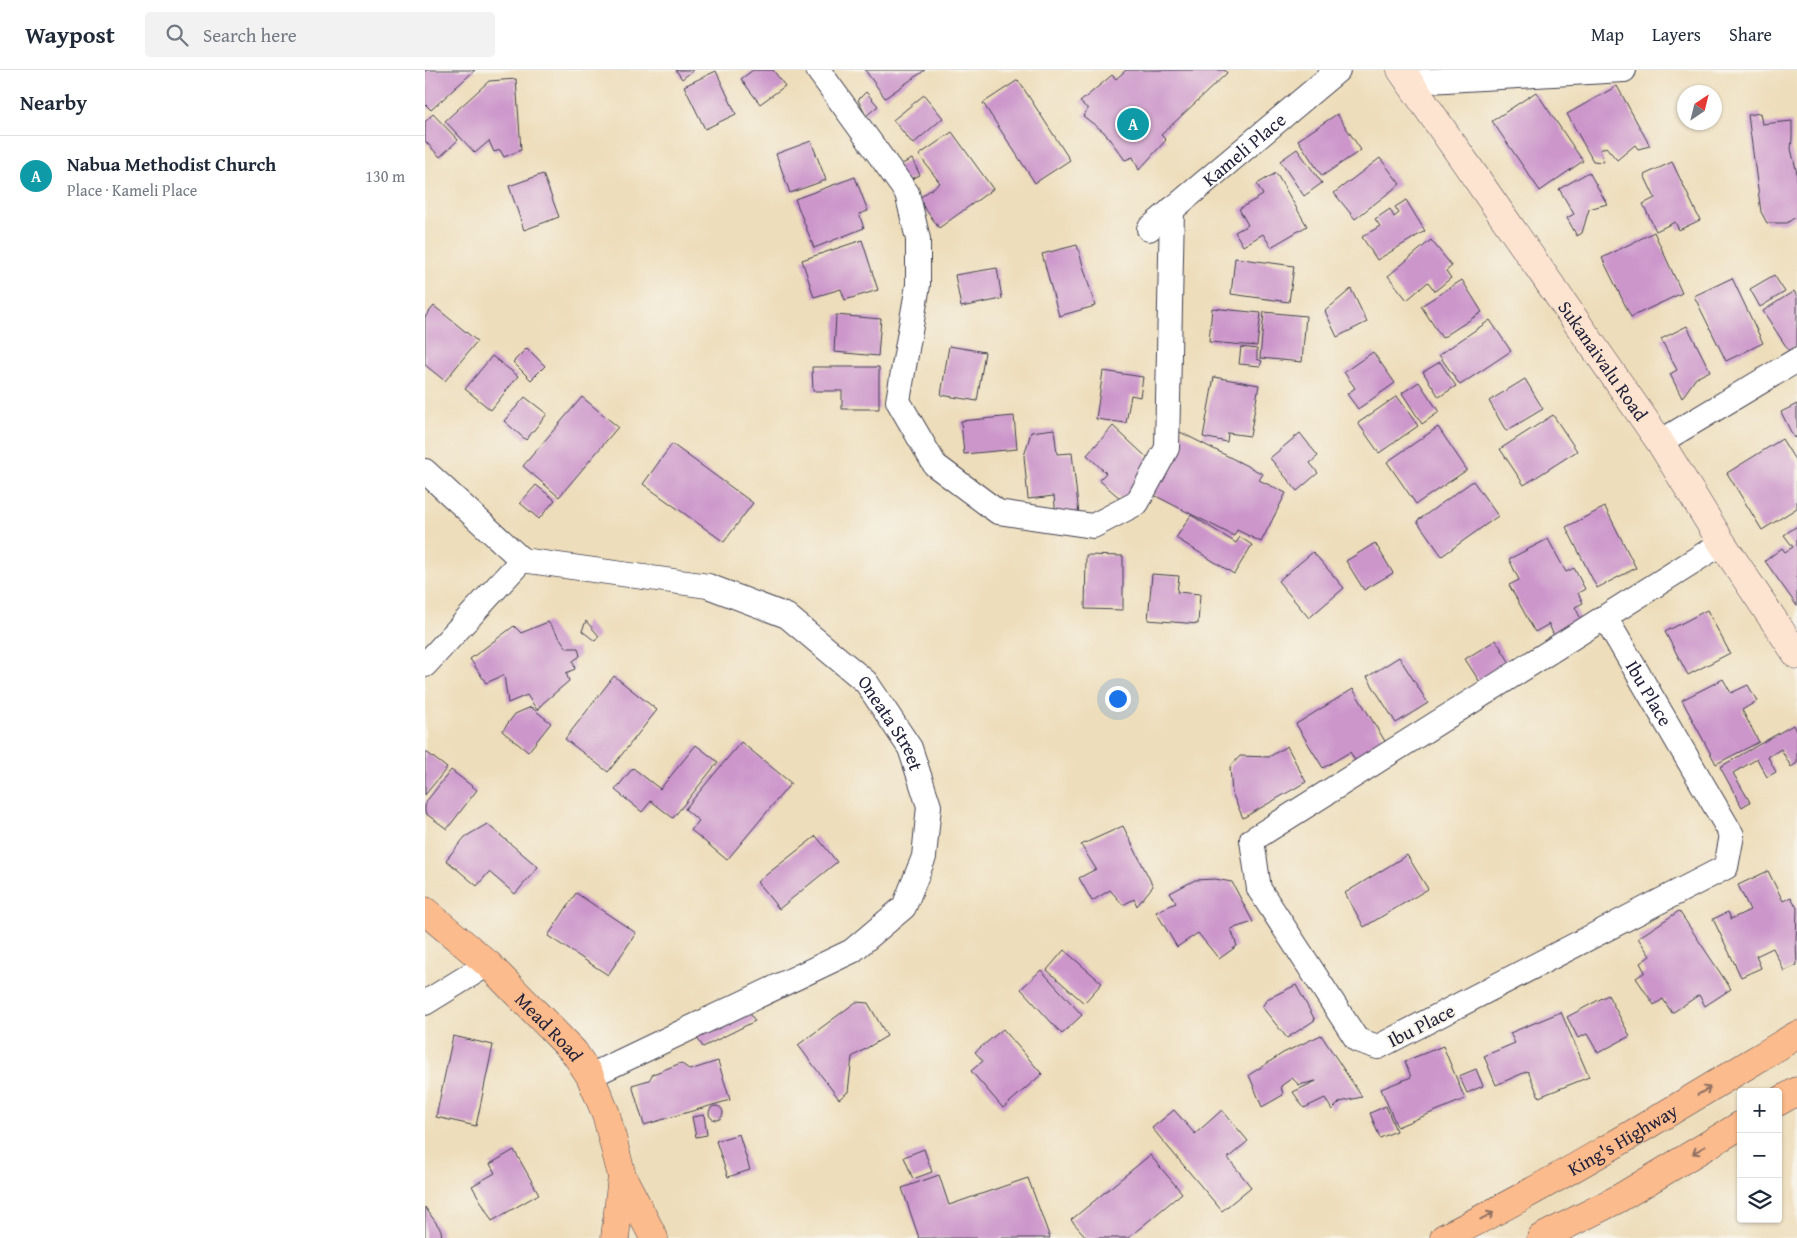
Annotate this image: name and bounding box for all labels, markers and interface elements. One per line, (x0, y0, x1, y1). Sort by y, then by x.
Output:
search box (145, 12, 495, 57)
text: Waypost (25, 17, 115, 52)
icon: search (163, 21, 191, 49)
text: Search here (203, 21, 297, 49)
text: Map (1591, 21, 1624, 48)
text: Layers (1652, 21, 1701, 48)
text: Share (1729, 21, 1772, 48)
north arrow (1677, 85, 1722, 130)
text: Nearby (20, 87, 87, 118)
pin: A (1117, 105, 1149, 143)
street label: Kameli Place (1196, 106, 1292, 193)
text: Nabua Methodist Church (67, 150, 276, 178)
text: A (31, 164, 41, 188)
text: 130 m (365, 164, 405, 188)
text: Place · Kameli Place (67, 178, 197, 202)
street label: Sukanaivalu Road (1552, 295, 1655, 427)
street label: Ibu Place (1619, 655, 1680, 731)
street label: Oneata Street (852, 667, 931, 774)
your location (1105, 686, 1131, 712)
street label: Mead Road (509, 986, 591, 1067)
street label: Ibu Place (1383, 996, 1460, 1054)
one-way arrow (1696, 1086, 1710, 1096)
map controls (1737, 1088, 1782, 1223)
button: + (1737, 1088, 1782, 1133)
street label: King's Highway (1562, 1096, 1683, 1183)
button: − (1737, 1133, 1782, 1178)
one-way arrow (1692, 1145, 1706, 1155)
button: layers (1737, 1178, 1782, 1223)
one-way arrow (1480, 1211, 1495, 1221)

